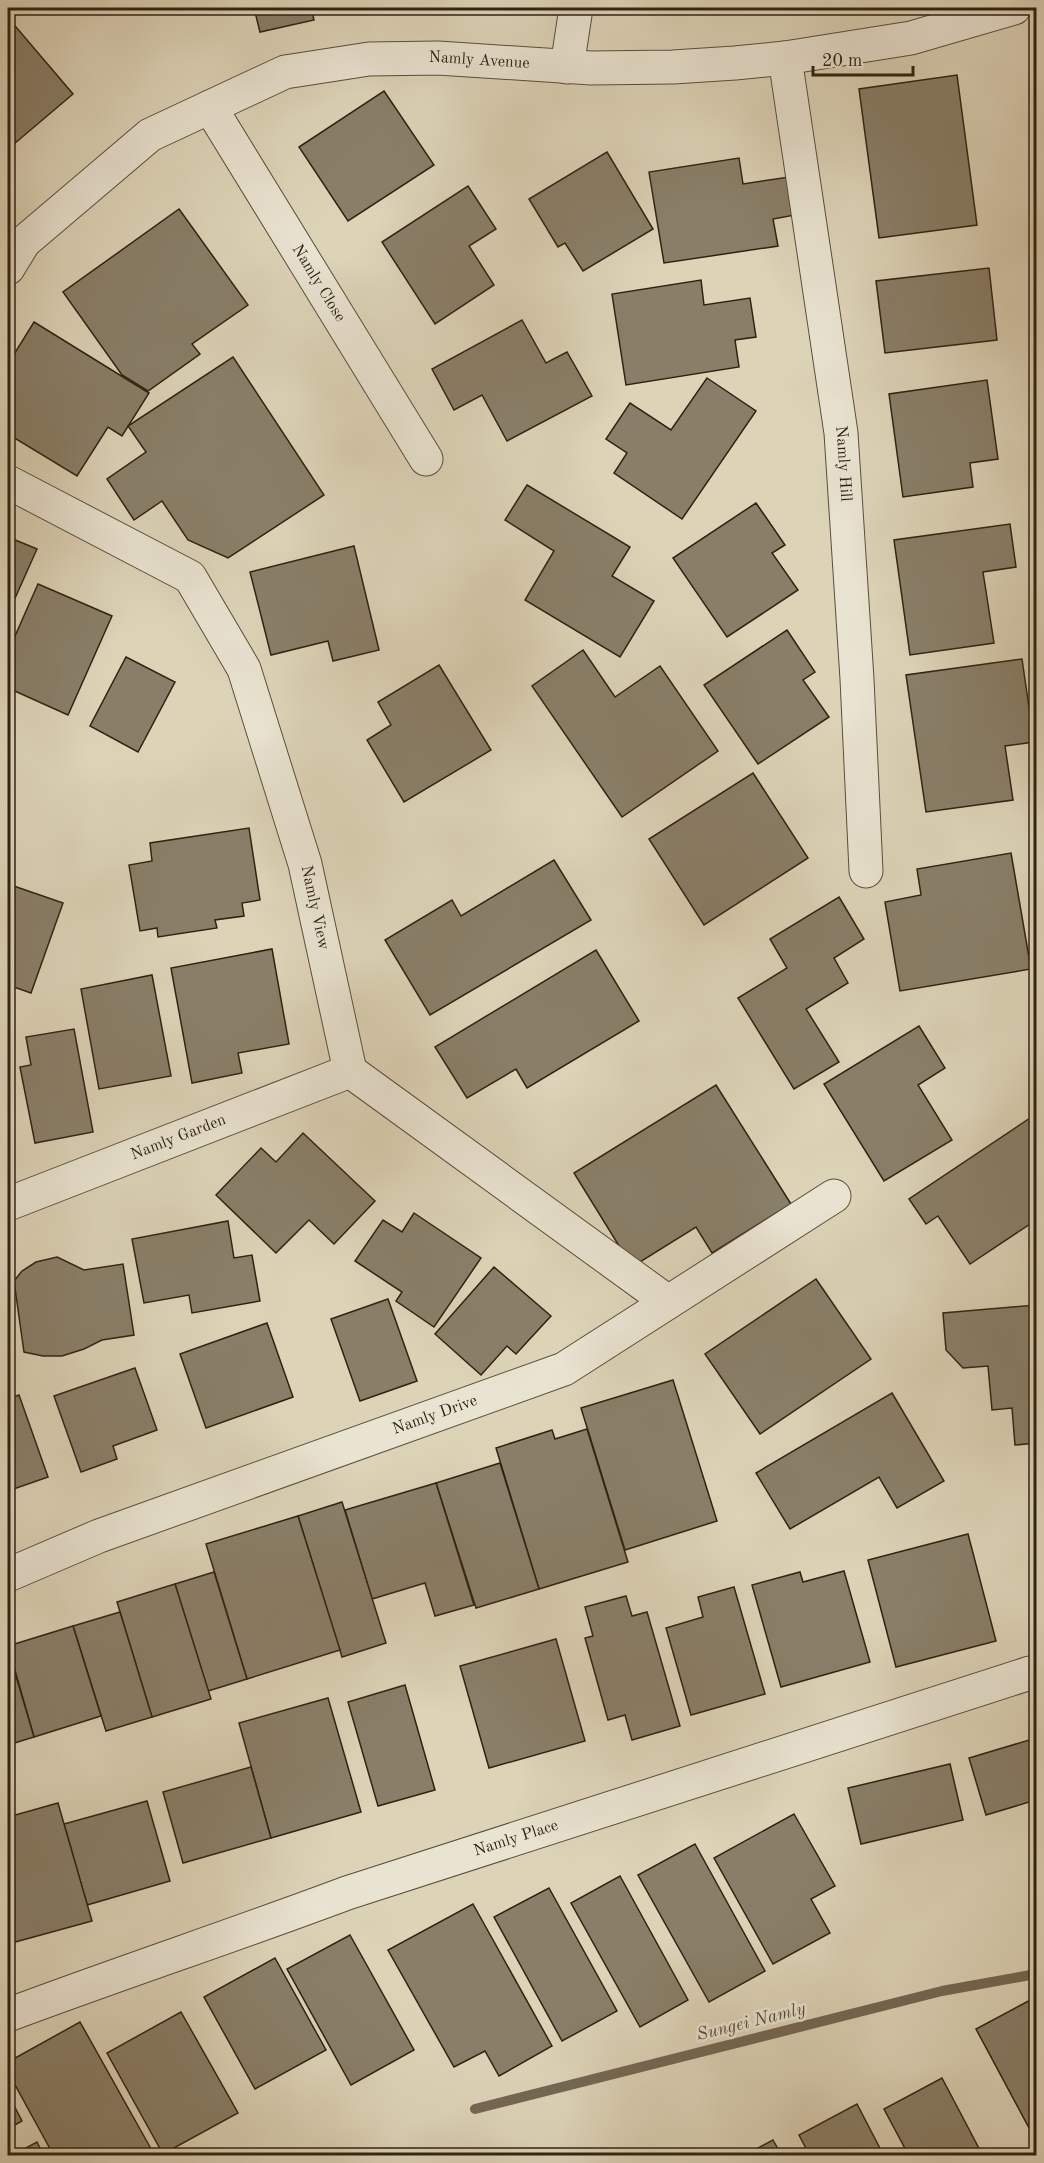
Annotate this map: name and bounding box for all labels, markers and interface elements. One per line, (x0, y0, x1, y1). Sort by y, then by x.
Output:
scale bar (813, 39, 914, 77)
street label: Namly Avenue (429, 50, 530, 72)
text: 20 m (822, 52, 862, 70)
street label: Namly Close (289, 242, 348, 325)
street label: Namly Hill (832, 425, 853, 502)
street label: Namly View (298, 864, 332, 952)
street label: Namly Garden (129, 1112, 229, 1163)
street label: Namly Drive (391, 1393, 479, 1438)
street label: Namly Place (472, 1817, 560, 1860)
water label: Sungei Namly (695, 2000, 808, 2044)

